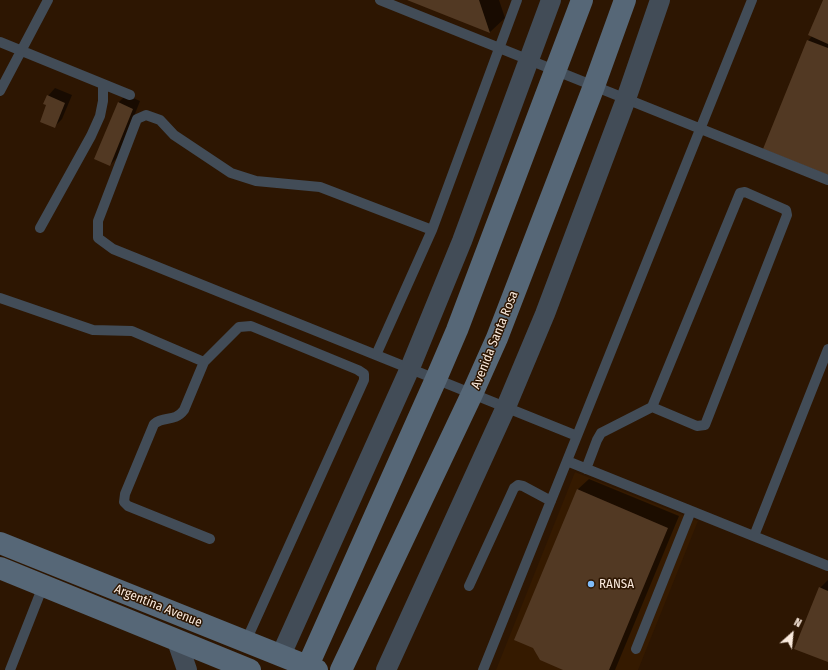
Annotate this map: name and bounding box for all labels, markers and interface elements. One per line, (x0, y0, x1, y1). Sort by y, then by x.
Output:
street label: Avenida Santa Rosa (468, 289, 522, 391)
place label: RANSA (599, 576, 634, 592)
marker: RANSA (586, 579, 596, 589)
street label: Argentina Avenue (112, 581, 204, 631)
north arrow (772, 614, 812, 654)
text: N (792, 616, 804, 630)

